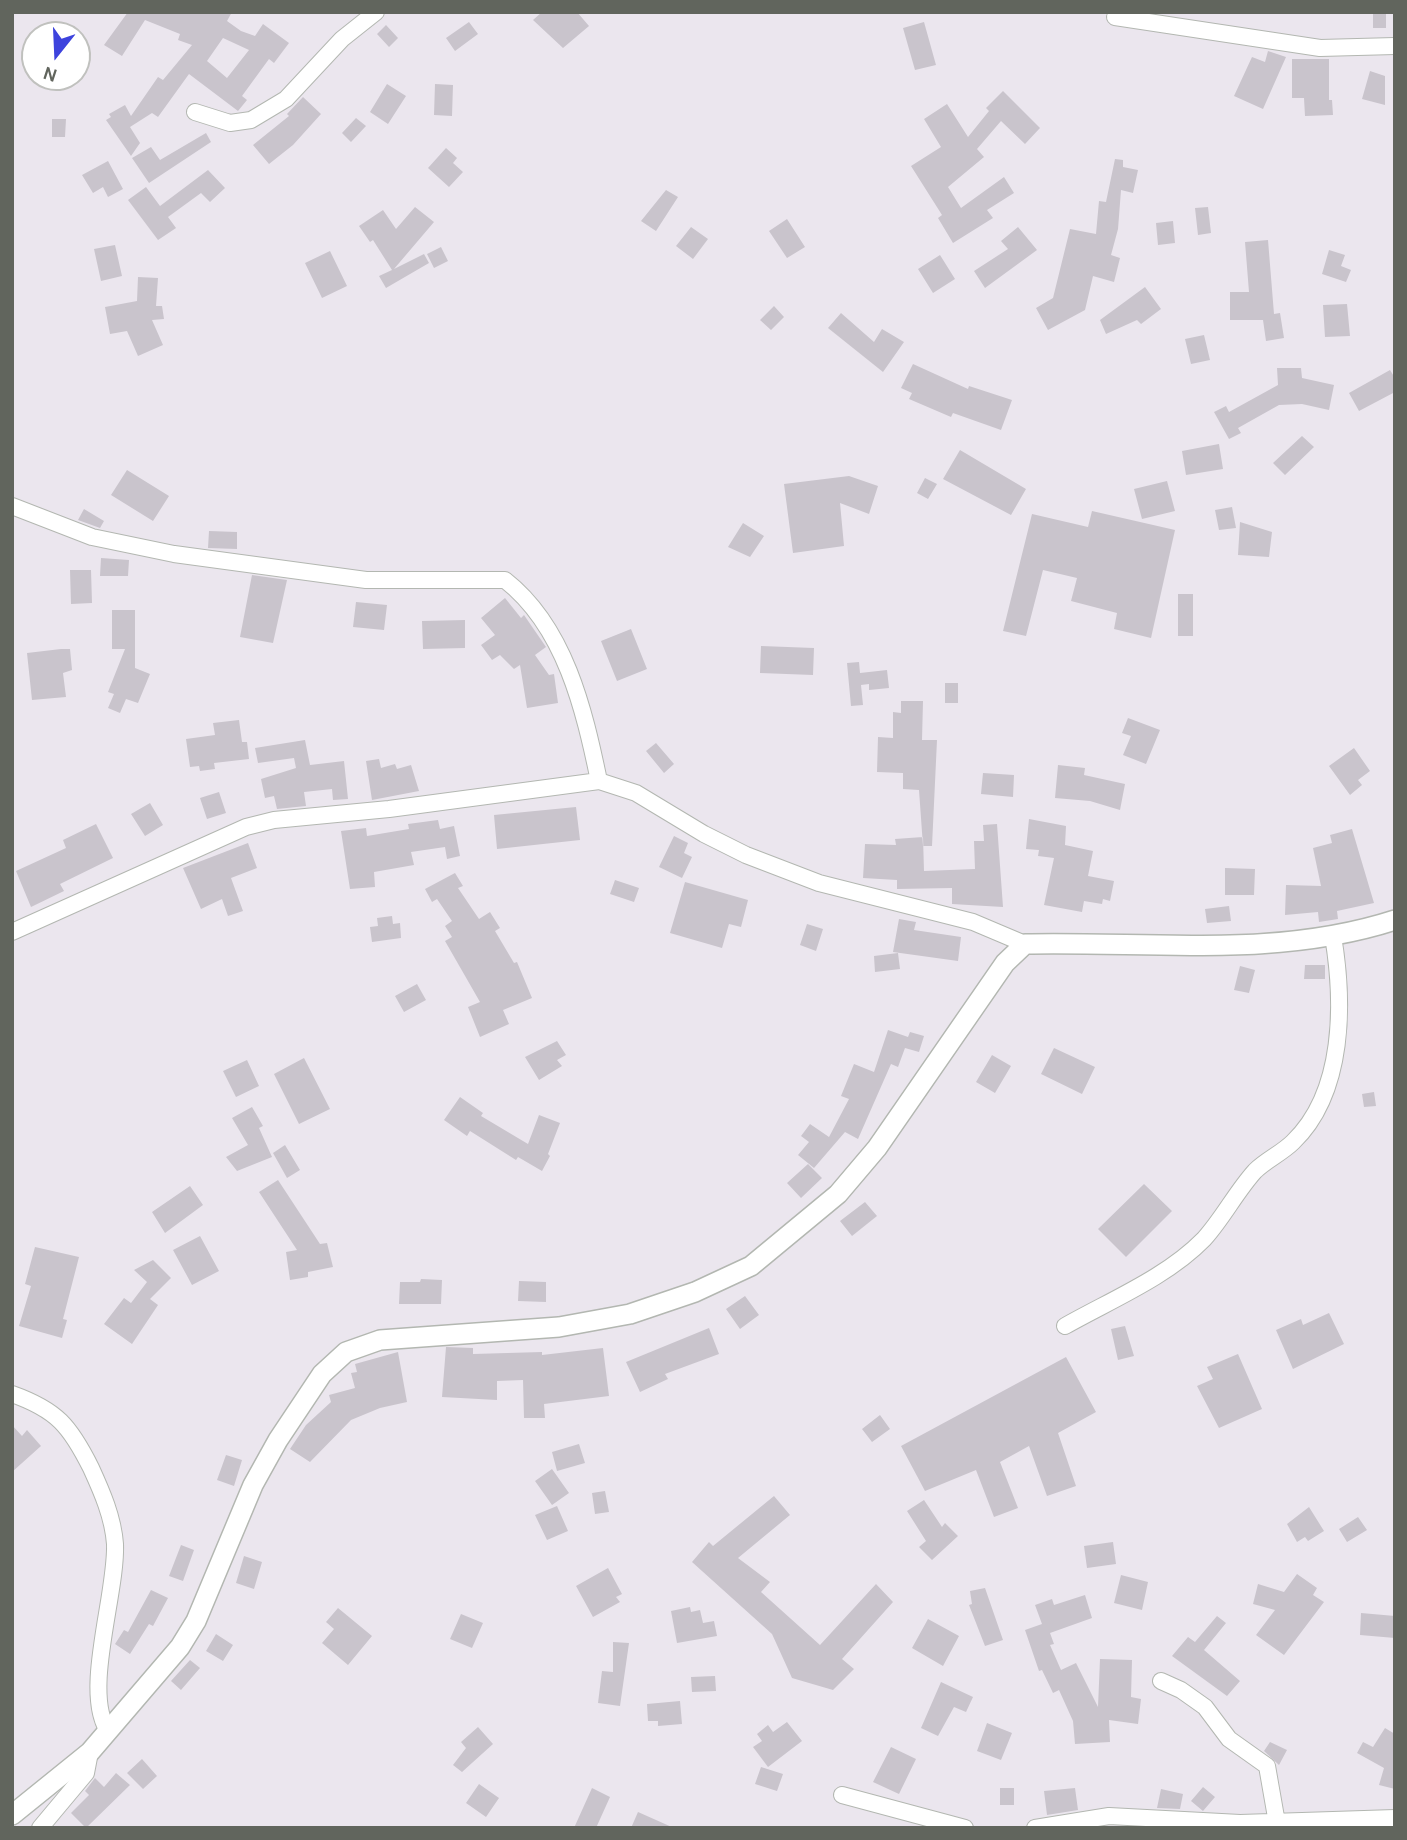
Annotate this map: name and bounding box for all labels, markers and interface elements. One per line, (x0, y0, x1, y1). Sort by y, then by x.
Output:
north arrow (21, 21, 91, 91)
text: N (40, 62, 60, 87)

